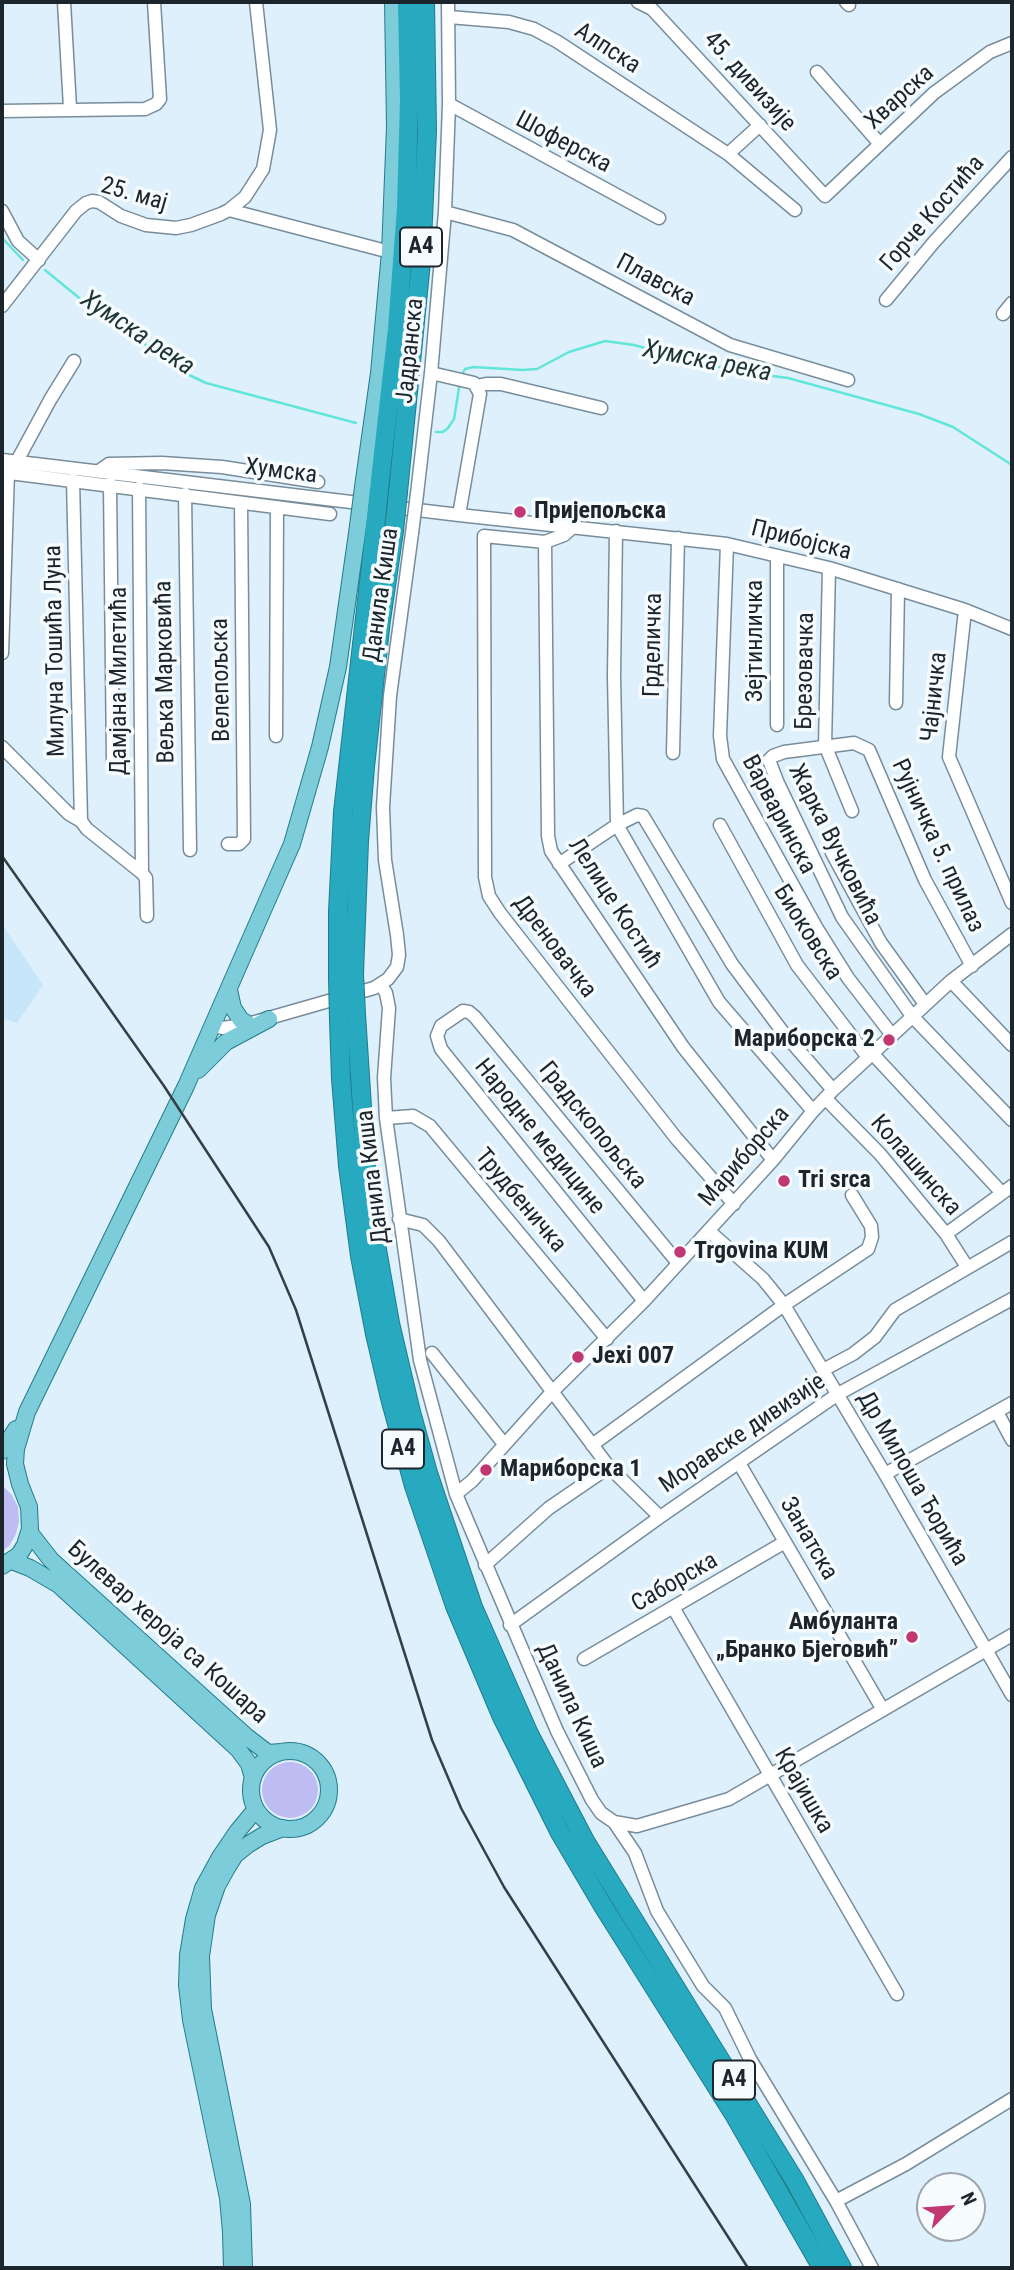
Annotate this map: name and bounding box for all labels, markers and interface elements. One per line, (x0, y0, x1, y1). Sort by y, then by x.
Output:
street label: Алпска (569, 17, 645, 81)
street label: 45. дивизије (697, 26, 801, 138)
street label: Хварска (860, 60, 940, 136)
street label: Шоферска (510, 106, 616, 180)
street label: Горче Костића (875, 150, 991, 278)
street label: 25. мај (97, 172, 171, 218)
road number: A4 (400, 228, 442, 266)
street label: Плавска (611, 248, 699, 314)
water label: Хумска река (74, 285, 200, 383)
street label: Јадранска (391, 297, 431, 405)
water label: Хумска река (640, 334, 774, 390)
street label: Хумска (243, 453, 319, 491)
place label: Пријепољска (534, 498, 666, 526)
marker: Пријепољска (512, 504, 528, 520)
street label: Прибојска (748, 515, 854, 567)
street label: Данила Киша (358, 526, 406, 664)
street label: Милуна Тошића Луна (40, 545, 72, 757)
street label: Вељка Марковића (150, 580, 182, 764)
street label: Зејтинличка (742, 580, 770, 702)
street label: Дамјана Милетића (106, 587, 134, 775)
street label: Грделичка (639, 593, 669, 697)
street label: Брезовачка (791, 612, 821, 730)
street label: Велепољска (207, 618, 237, 742)
street label: Чајничка (916, 651, 954, 743)
street label: Варваринска (735, 751, 821, 879)
street label: Рујничка 5. прилаз (884, 755, 990, 937)
street label: Жарка Вучковића (781, 760, 887, 930)
street label: Лелице Костић (561, 833, 667, 975)
street label: Биоковска (766, 880, 848, 986)
street label: Дреновачка (506, 890, 602, 1004)
place label: Мариборска 2 (734, 1026, 875, 1054)
marker: Мариборска 2 (881, 1032, 897, 1048)
street label: Народне медицине (468, 1054, 610, 1220)
street label: Градскопољска (532, 1056, 652, 1196)
street label: Мариборска (694, 1101, 796, 1213)
street label: Данила Киша (351, 1108, 397, 1246)
street label: Колашинска (863, 1110, 967, 1222)
street label: Трудбеничка (468, 1143, 572, 1259)
place label: Tri srca (798, 1167, 871, 1195)
marker: Tri srca (776, 1173, 792, 1189)
place label: Trgovina KUM (694, 1238, 828, 1266)
marker: Trgovina KUM (672, 1244, 688, 1260)
place label: Jexi 007 (592, 1343, 674, 1371)
marker: Jexi 007 (570, 1349, 586, 1365)
street label: Моравске дивизије (655, 1368, 831, 1500)
street label: Др Милоша Ђорића (850, 1387, 974, 1571)
road number: A4 (382, 1430, 424, 1468)
place label: Мариборска 1 (500, 1456, 641, 1484)
marker: Мариборска 1 (478, 1462, 494, 1478)
street label: Занатска (773, 1492, 843, 1586)
street label: Булевар хероја са Кошара (61, 1535, 273, 1731)
street label: Саборска (627, 1547, 723, 1619)
place label: Амбуланта „Бранко Бјеговић” (716, 1609, 898, 1665)
marker: Амбуланта „Бранко Бјеговић” (904, 1629, 920, 1645)
street label: Данила Киша (529, 1639, 613, 1773)
street label: Крајишка (767, 1743, 839, 1839)
road number: A4 (713, 2060, 755, 2100)
north arrow (916, 2172, 986, 2242)
text: N (956, 2189, 982, 2209)

